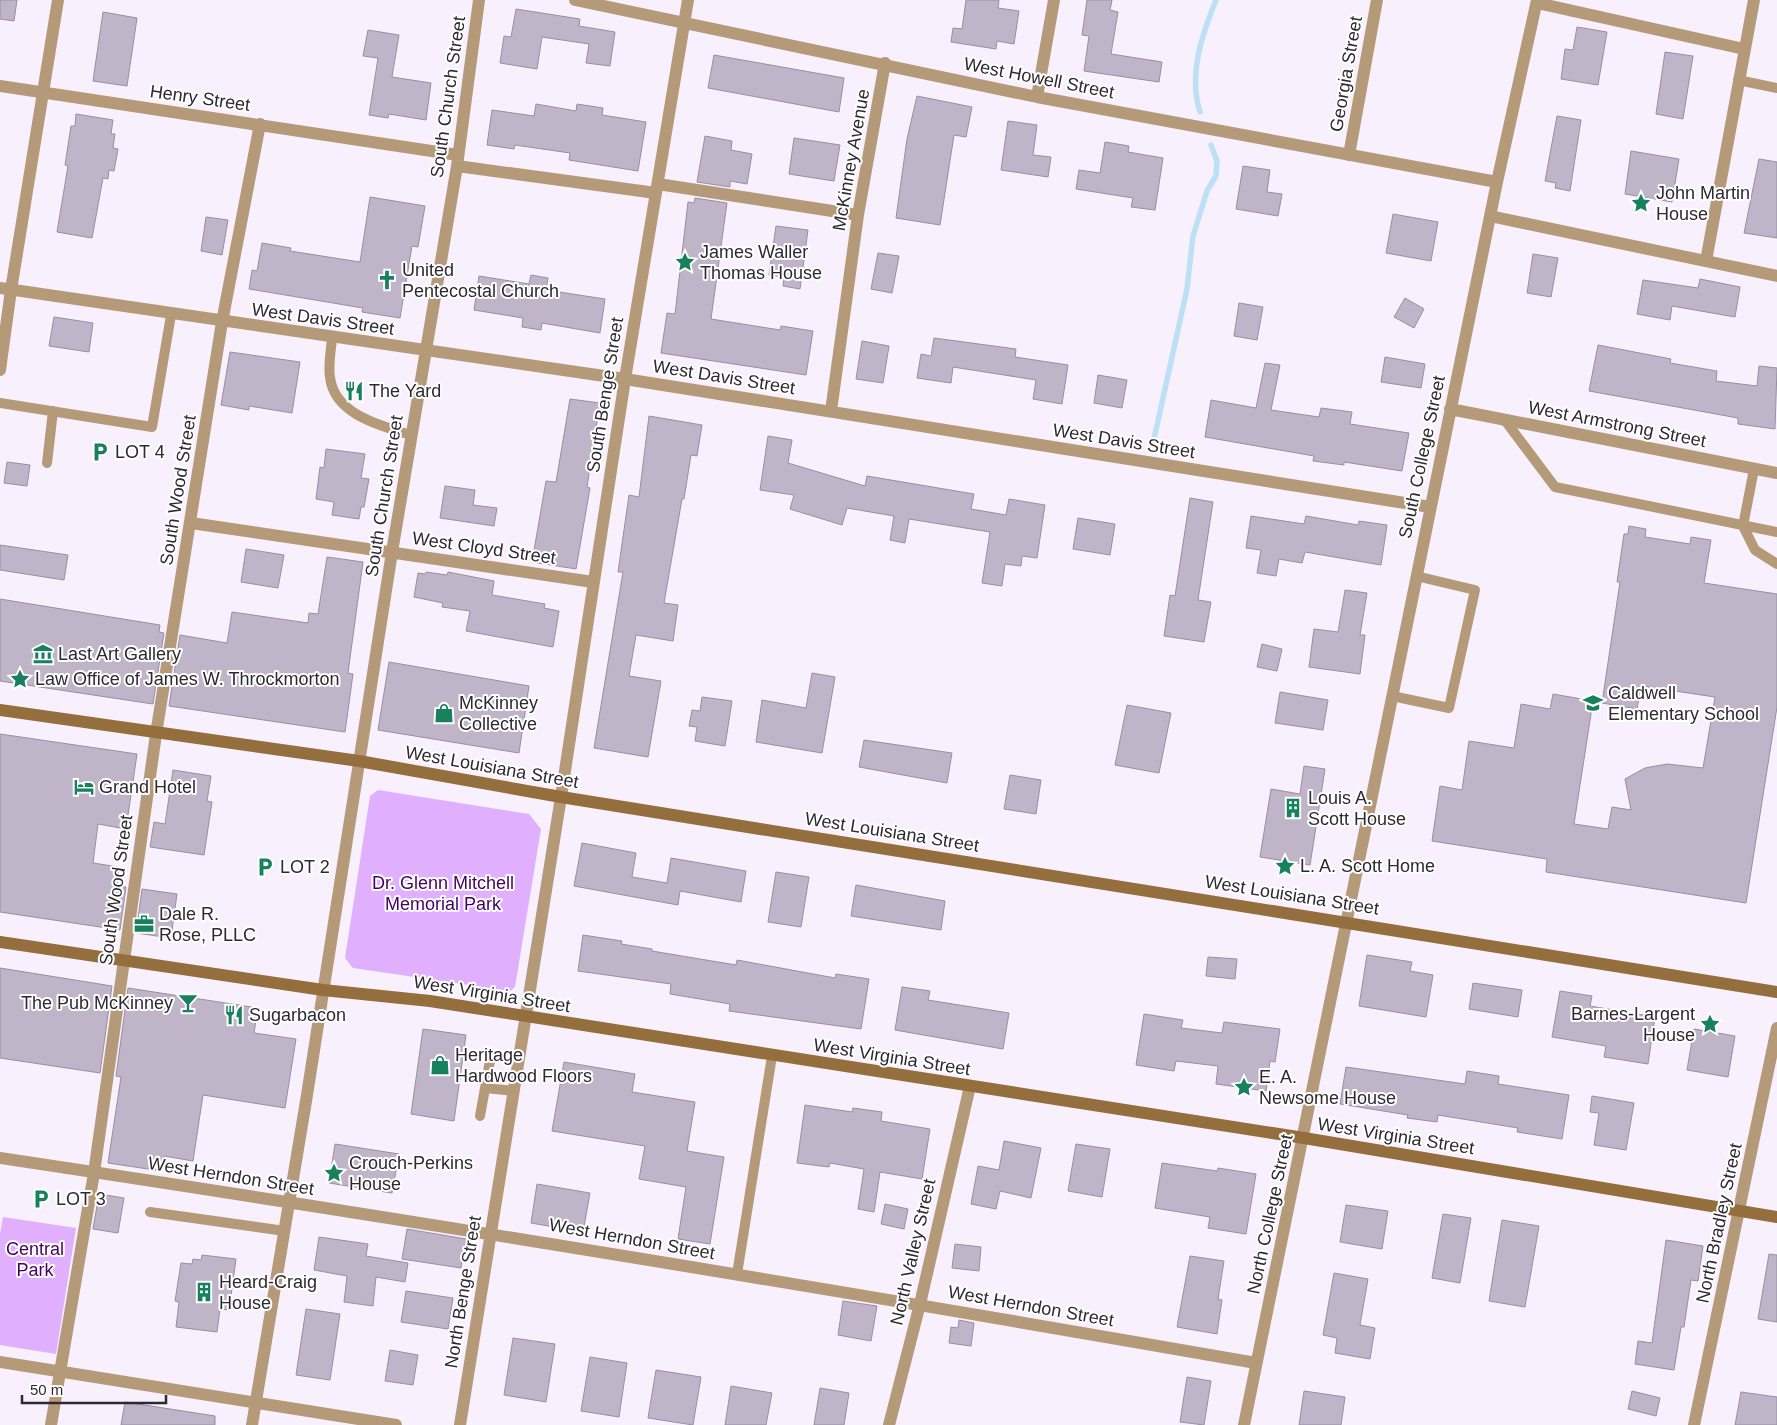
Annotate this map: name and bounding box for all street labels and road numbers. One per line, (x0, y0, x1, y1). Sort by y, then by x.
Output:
street label: South Church Street (427, 15, 469, 179)
street label: Georgia Street (1326, 15, 1366, 133)
street label: West Howell Street (962, 54, 1116, 102)
street label: Henry Street (149, 81, 251, 115)
street label: McKinney Avenue (829, 87, 873, 233)
street label: West Davis Street (250, 299, 396, 339)
street label: South Benge Street (583, 316, 627, 474)
street label: West Davis Street (651, 356, 797, 398)
street label: South College Street (1395, 374, 1449, 540)
street label: West Armstrong Street (1526, 397, 1708, 451)
street label: South Wood Street (156, 413, 200, 567)
street label: South Church Street (361, 414, 407, 578)
street label: West Davis Street (1051, 420, 1197, 462)
street label: West Cloyd Street (411, 528, 557, 568)
street label: West Louisiana Street (404, 742, 580, 792)
street label: West Louisiana Street (804, 808, 980, 856)
street label: South Wood Street (96, 813, 136, 967)
street label: West Louisiana Street (1204, 871, 1380, 919)
street label: West Virginia Street (412, 972, 572, 1016)
street label: West Virginia Street (812, 1035, 972, 1079)
street label: West Virginia Street (1316, 1114, 1476, 1158)
street label: North College Street (1243, 1132, 1297, 1296)
street label: North Bradley Street (1692, 1141, 1746, 1305)
street label: West Herndon Street (147, 1153, 315, 1199)
street label: North Valley Street (886, 1177, 940, 1327)
street label: North Benge Street (441, 1214, 485, 1370)
street label: West Herndon Street (548, 1215, 716, 1263)
street label: West Herndon Street (947, 1282, 1115, 1330)

